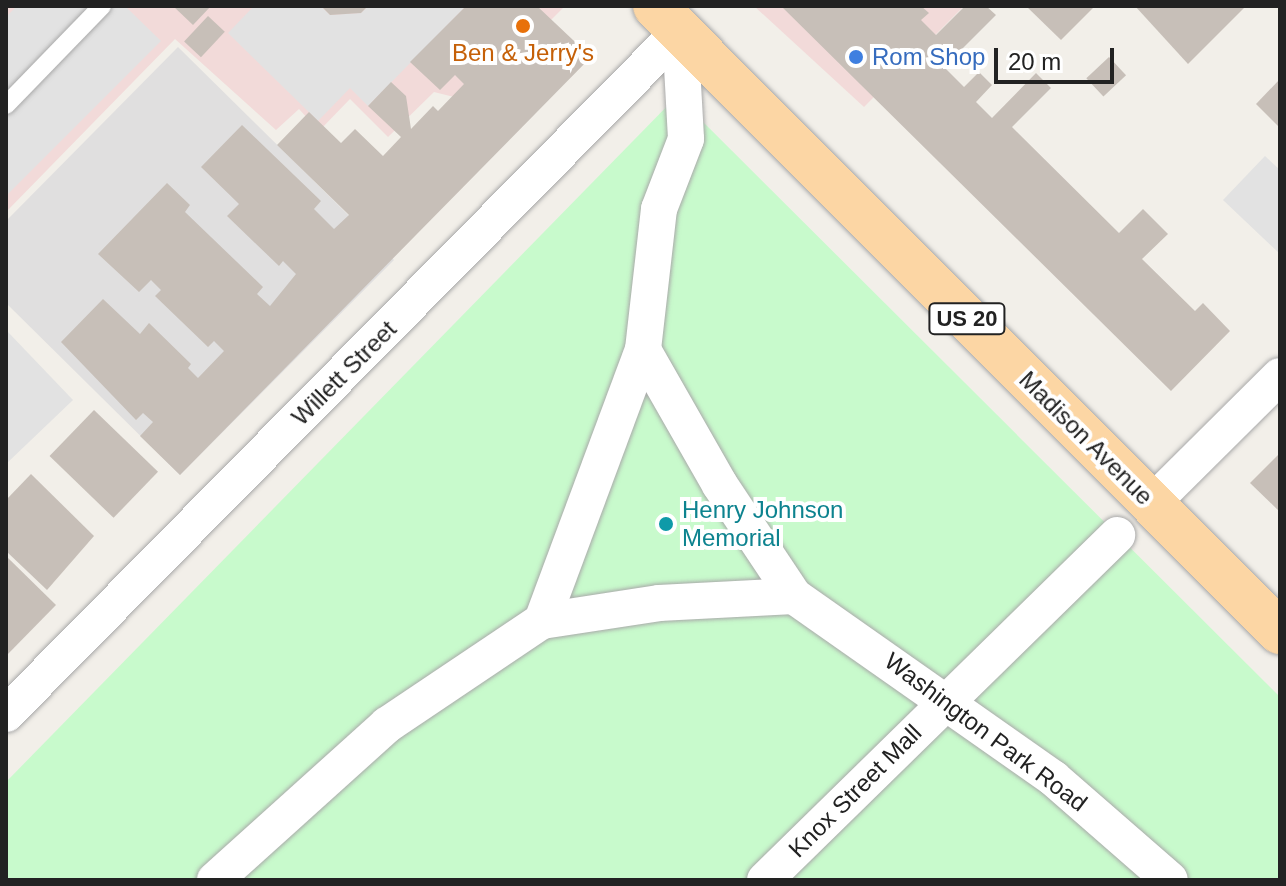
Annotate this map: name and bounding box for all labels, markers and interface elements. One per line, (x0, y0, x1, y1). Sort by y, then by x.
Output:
marker: Ben & Jerry's (514, 17, 532, 35)
scale bar (998, 32, 1118, 82)
place label: Ben & Jerry's (452, 39, 594, 67)
place label: Rom Shop (872, 43, 985, 71)
marker: Rom Shop (847, 48, 865, 66)
text: 20 m (1008, 48, 1061, 75)
road number: US 20 (927, 301, 1007, 337)
street label: Willett Street (286, 315, 402, 431)
street label: Madison Avenue (1013, 365, 1159, 511)
place label: Henry Johnson Memorial (682, 496, 843, 552)
marker: Henry Johnson Memorial (657, 515, 675, 533)
street label: Washington Park Road (879, 647, 1093, 817)
street label: Knox Street Mall (783, 719, 927, 863)

